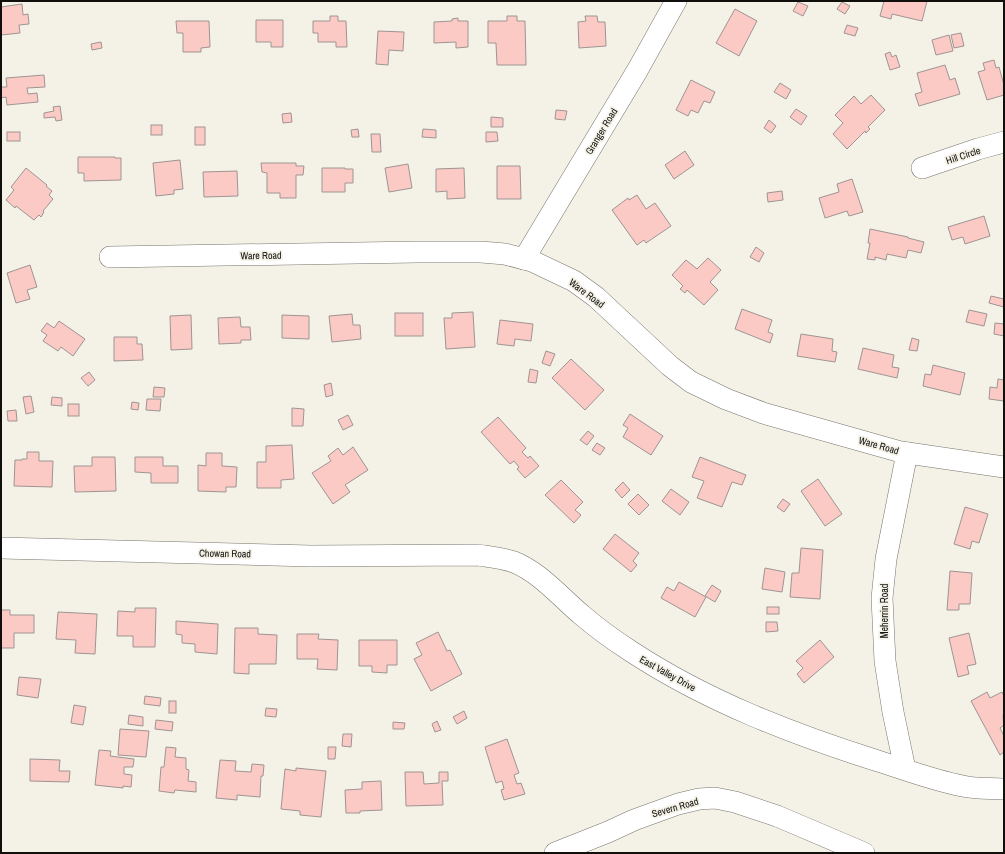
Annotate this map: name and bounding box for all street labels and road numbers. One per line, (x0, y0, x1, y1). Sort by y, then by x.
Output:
street label: Granger Road (582, 106, 620, 157)
street label: Hill Circle (944, 144, 982, 167)
street label: Ware Road (240, 249, 282, 262)
street label: Ware Road (566, 276, 607, 311)
street label: Ware Road (857, 434, 900, 457)
street label: Chowan Road (199, 547, 251, 560)
street label: Meherrin Road (878, 584, 891, 638)
street label: East Valley Drive (637, 653, 699, 694)
street label: Severn Road (650, 795, 700, 820)

